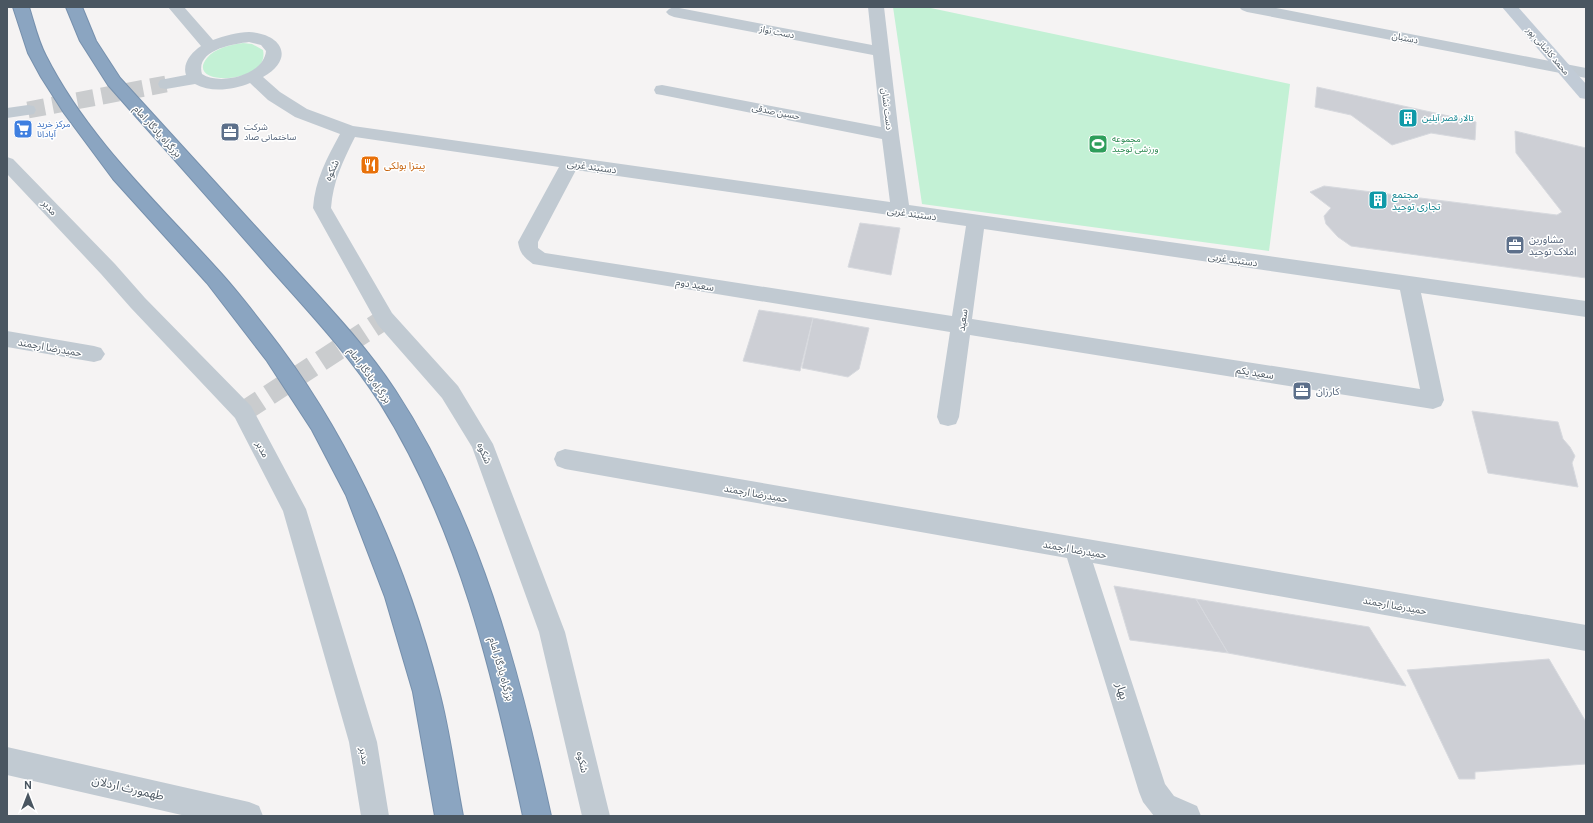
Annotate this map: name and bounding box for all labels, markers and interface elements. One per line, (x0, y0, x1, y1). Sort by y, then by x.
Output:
street label: دست نواز (757, 24, 795, 41)
street label: محمد کاشانی پور (1523, 24, 1572, 78)
street label: دستبان (1391, 31, 1419, 46)
street label: دست نشان (878, 87, 895, 131)
street label: حسین صدقی (751, 102, 801, 123)
street label: بزرگراه یادگار امام (129, 103, 184, 162)
building icon: تالار قصر آیلین (1397, 107, 1419, 129)
place label: تالار قصر آیلین (1422, 113, 1474, 124)
supermarket icon: مرکز خرید آپادانا (12, 118, 34, 140)
place label: مرکز خرید آپادانا (37, 119, 71, 140)
office icon: شرکت ساختمانی صاد (219, 121, 241, 143)
place label: شرکت ساختمانی صاد (244, 122, 296, 143)
sports icon: مجموعه ورزشی توحید (1087, 133, 1109, 155)
place label: مجموعه ورزشی توحید (1112, 134, 1159, 155)
restaurant icon: پیتزا بولکی (359, 154, 381, 176)
street label: شکوه (322, 158, 343, 183)
street label: دستبند غربی (566, 158, 617, 177)
place label: پیتزا بولکی (384, 160, 425, 173)
building icon: مجتمع تجاری توحید (1367, 189, 1389, 211)
place label: مجتمع تجاری توحید (1392, 189, 1441, 214)
street label: مدبر (38, 197, 60, 219)
street label: دستبند غربی (886, 205, 937, 224)
office icon: مشاورین املاک توحید (1504, 234, 1526, 256)
place label: مشاورین املاک توحید (1529, 234, 1576, 259)
street label: دستبند غربی (1207, 251, 1258, 270)
street label: سعید دوم (675, 276, 715, 296)
street label: سعید (956, 308, 971, 332)
street label: حمیدرضا ارجمند (17, 336, 83, 360)
street label: بزرگراه یادگار امام (343, 346, 394, 407)
street label: سعید یکم (1235, 364, 1275, 383)
office icon: کارزان (1291, 380, 1313, 402)
place label: کارزان (1316, 386, 1340, 399)
street label: مدبر (251, 438, 271, 460)
street label: شکوه (473, 441, 494, 466)
street label: حمیدرضا ارجمند (723, 482, 789, 506)
street label: حمیدرضا ارجمند (1042, 538, 1108, 562)
street label: حمیدرضا ارجمند (1362, 594, 1428, 618)
street label: بزرگراه یادگار امام (484, 636, 516, 703)
street label: بهار (1111, 680, 1131, 702)
street label: مدبر (356, 746, 371, 766)
street label: شکوه (573, 750, 590, 775)
street label: طهمورث اردلان (90, 773, 166, 805)
north arrow (8, 775, 48, 815)
text: N (24, 779, 32, 793)

